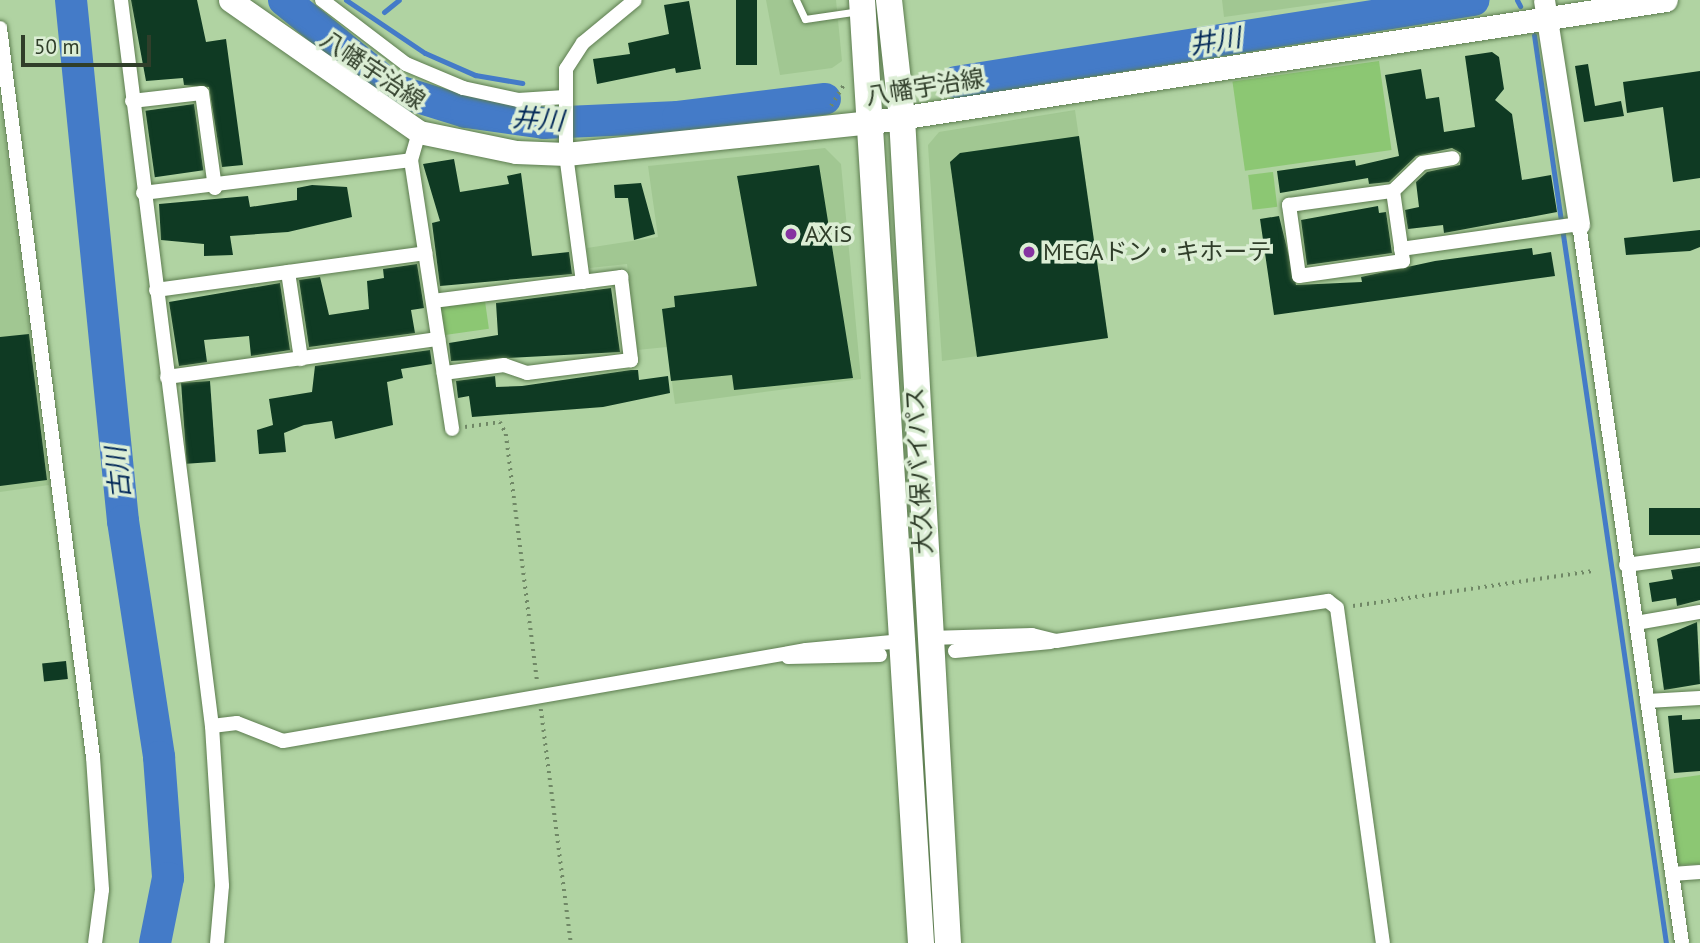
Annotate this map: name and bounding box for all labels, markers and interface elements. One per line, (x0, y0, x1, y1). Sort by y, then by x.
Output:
scale bar (24, 21, 154, 65)
water label: 井川 (1187, 22, 1243, 60)
street label: 八幡宇治線 (315, 25, 431, 115)
text: 50 m (34, 33, 80, 60)
street label: 八幡宇治線 (863, 63, 987, 111)
water label: 井川 (511, 102, 565, 136)
place label: AXiS (805, 220, 852, 248)
marker: AXiS (783, 226, 799, 242)
place label: MEGAドン・キホーテ (1043, 238, 1272, 266)
marker: MEGAドン・キホーテ (1021, 244, 1037, 260)
street label: 大久保バイパス (900, 386, 938, 556)
water label: 古川 (100, 446, 136, 500)

